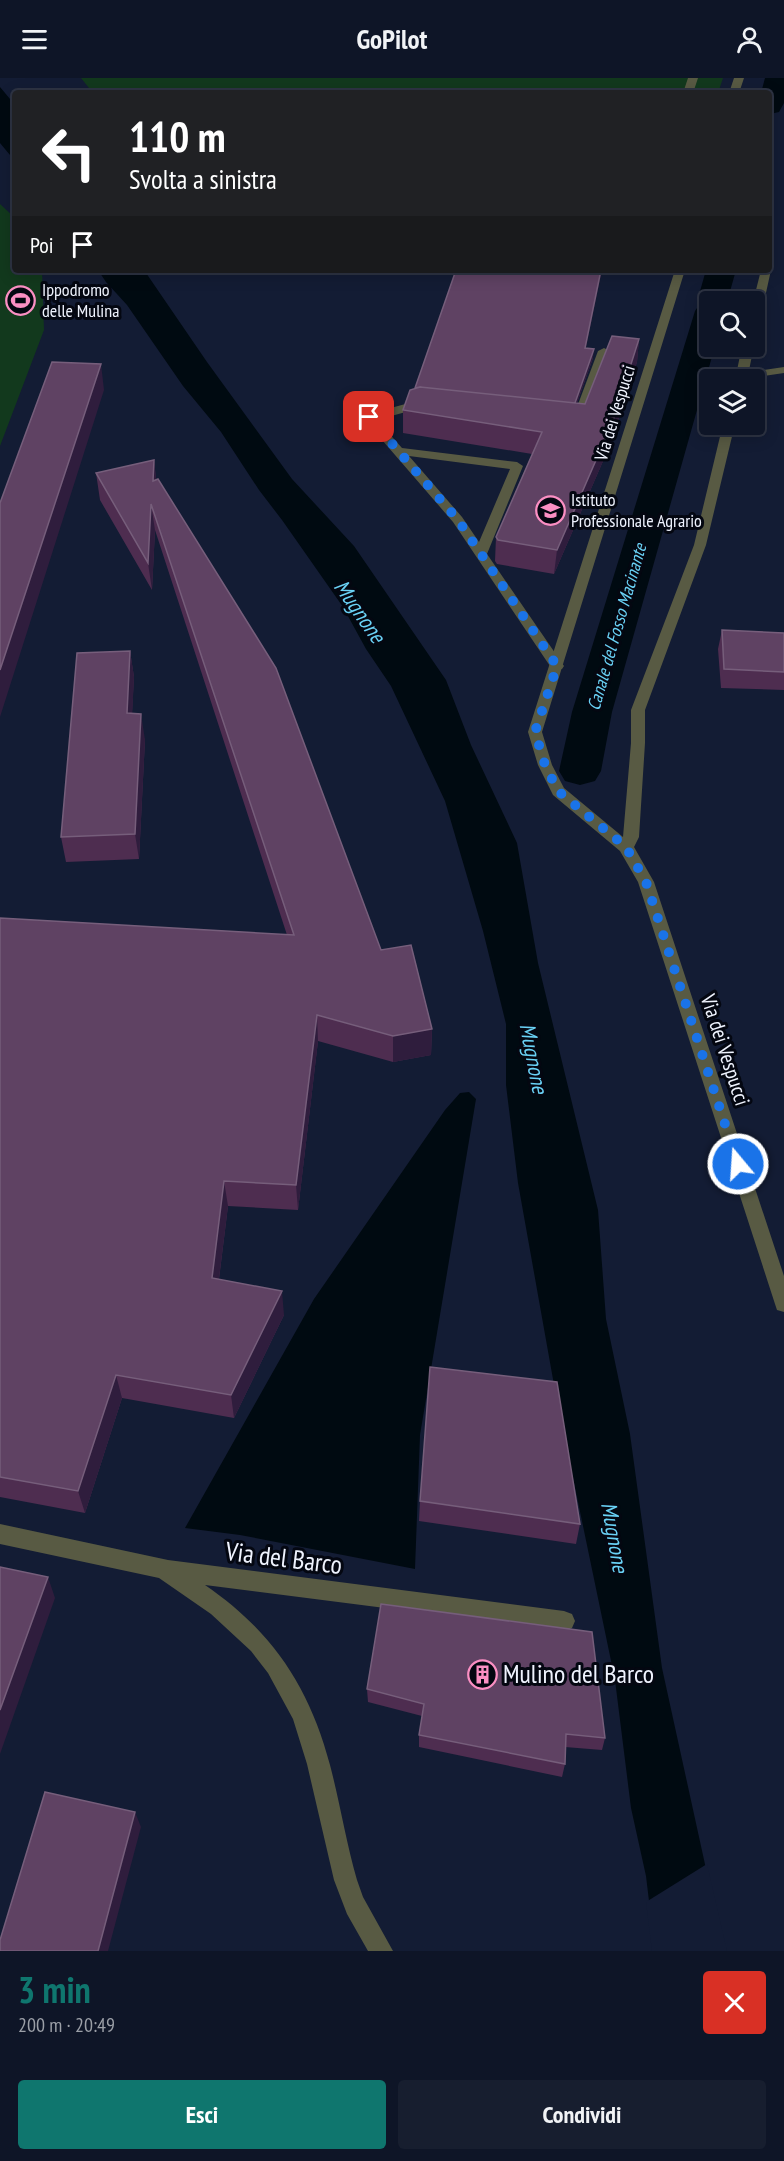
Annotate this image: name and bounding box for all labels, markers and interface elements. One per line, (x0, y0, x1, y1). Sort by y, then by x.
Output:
text: GoPilot (357, 22, 427, 56)
icon: menu (18, 23, 51, 56)
icon: person (733, 23, 766, 56)
text: 110 m (129, 109, 226, 164)
icon: left (30, 114, 108, 192)
text: Svolta a sinistra (129, 162, 277, 196)
icon: arrive (66, 228, 99, 261)
text: Poi (30, 231, 54, 259)
place label: Ippodromo delle Mulina (42, 278, 119, 322)
sports icon: Ippodromo delle Mulina (5, 284, 37, 316)
map controls (699, 291, 765, 435)
button: search (699, 291, 765, 357)
street label: Via dei Vespucci (589, 362, 640, 464)
button: layers (699, 369, 765, 435)
pin (343, 391, 394, 442)
icon: arrive (352, 400, 385, 433)
place label: Istituto Professionale Agrario (571, 488, 702, 532)
school or university icon: Istituto Professionale Agrario (534, 494, 566, 526)
water label: Canale del Fosso Macinante (582, 539, 652, 713)
water label: Mugnone (328, 574, 393, 650)
street label: Via dei Vespucci (695, 990, 756, 1109)
water label: Mugnone (513, 1020, 555, 1097)
position arrow (706, 1132, 770, 1196)
water label: Mugnone (595, 1500, 635, 1576)
street label: Via del Barco (223, 1534, 344, 1581)
place label: Mulino del Barco (503, 1657, 654, 1690)
building icon: Mulino del Barco (466, 1658, 498, 1690)
text: 3 min (18, 1966, 91, 2013)
button: close (703, 1971, 766, 2034)
text: 200 m · 20:49 (18, 2012, 115, 2038)
button: Esci (18, 2080, 386, 2149)
button: Condividi (398, 2080, 766, 2149)

